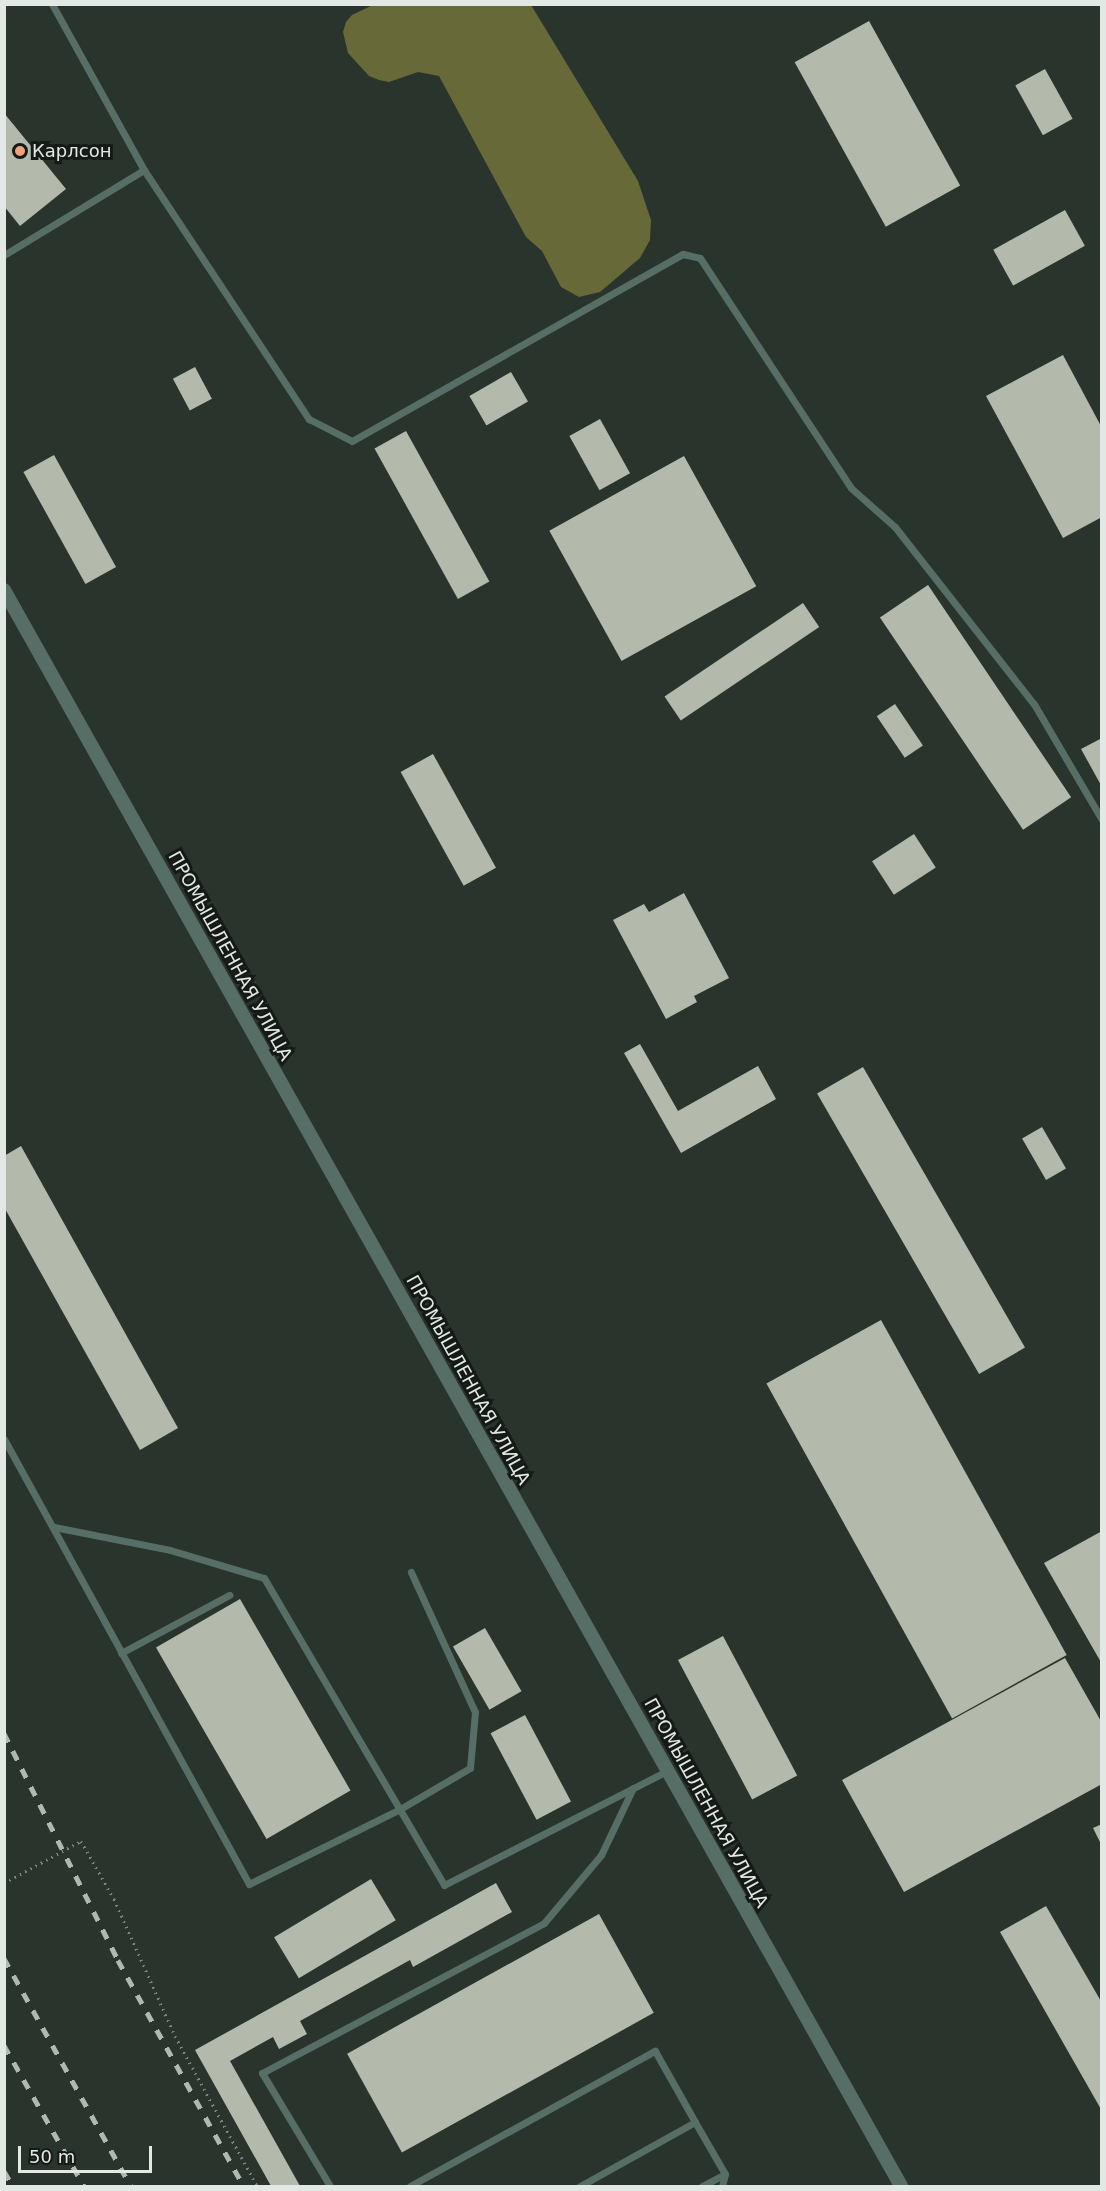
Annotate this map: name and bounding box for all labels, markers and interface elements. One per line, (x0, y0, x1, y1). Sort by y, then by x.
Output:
place label: Карлсон (32, 140, 111, 162)
marker: Карлсон (13, 144, 27, 158)
street label: ПРОМЫШЛЕННАЯ УЛИЦА (163, 848, 297, 1064)
street label: ПРОМЫШЛЕННАЯ УЛИЦА (401, 1272, 535, 1488)
street label: ПРОМЫШЛЕННАЯ УЛИЦА (639, 1695, 773, 1911)
scale bar (21, 2134, 154, 2172)
text: 50 m (29, 2146, 75, 2167)

